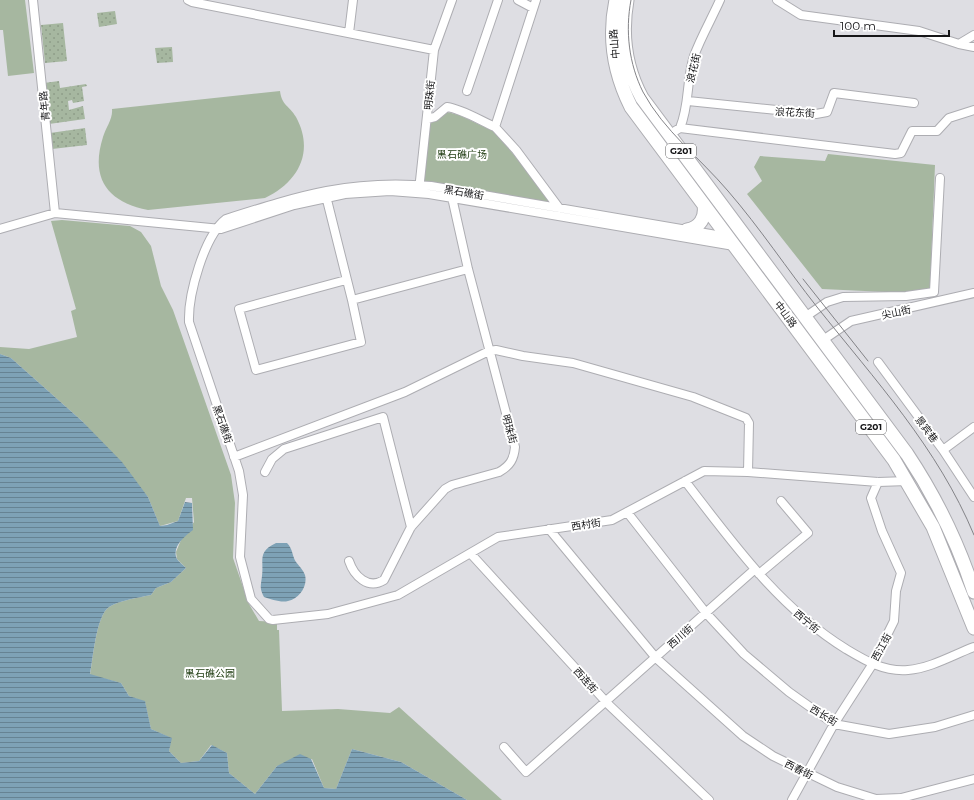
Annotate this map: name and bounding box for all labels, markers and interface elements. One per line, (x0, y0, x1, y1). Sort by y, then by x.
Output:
scale bar (834, 12, 949, 38)
text: 100 m (840, 18, 876, 33)
street label: 中山路 (607, 28, 622, 59)
street label: 浪花街 (684, 52, 703, 84)
street label: 明珠街 (421, 79, 438, 111)
street label: 青年路 (36, 90, 53, 122)
street label: 浪花东街 (775, 105, 815, 120)
road number: G201 (666, 144, 696, 158)
park label: 黑石礁广场 (437, 148, 487, 161)
street label: 黑石礁街 (443, 183, 485, 202)
street label: 中山路 (771, 298, 800, 330)
street label: 尖山街 (880, 303, 912, 322)
street label: 黑石礁街 (210, 403, 235, 445)
street label: 明珠街 (499, 413, 520, 445)
street label: 景宾巷 (912, 413, 941, 445)
road number: G201 (856, 420, 886, 434)
street label: 西村街 (570, 516, 602, 533)
street label: 西宁街 (791, 607, 822, 636)
street label: 西川街 (665, 622, 696, 651)
street label: 西江街 (869, 631, 894, 664)
street label: 西连街 (571, 665, 600, 696)
park label: 黑石礁公园 (185, 667, 235, 680)
street label: 西长街 (808, 702, 840, 729)
street label: 西春街 (782, 757, 815, 782)

